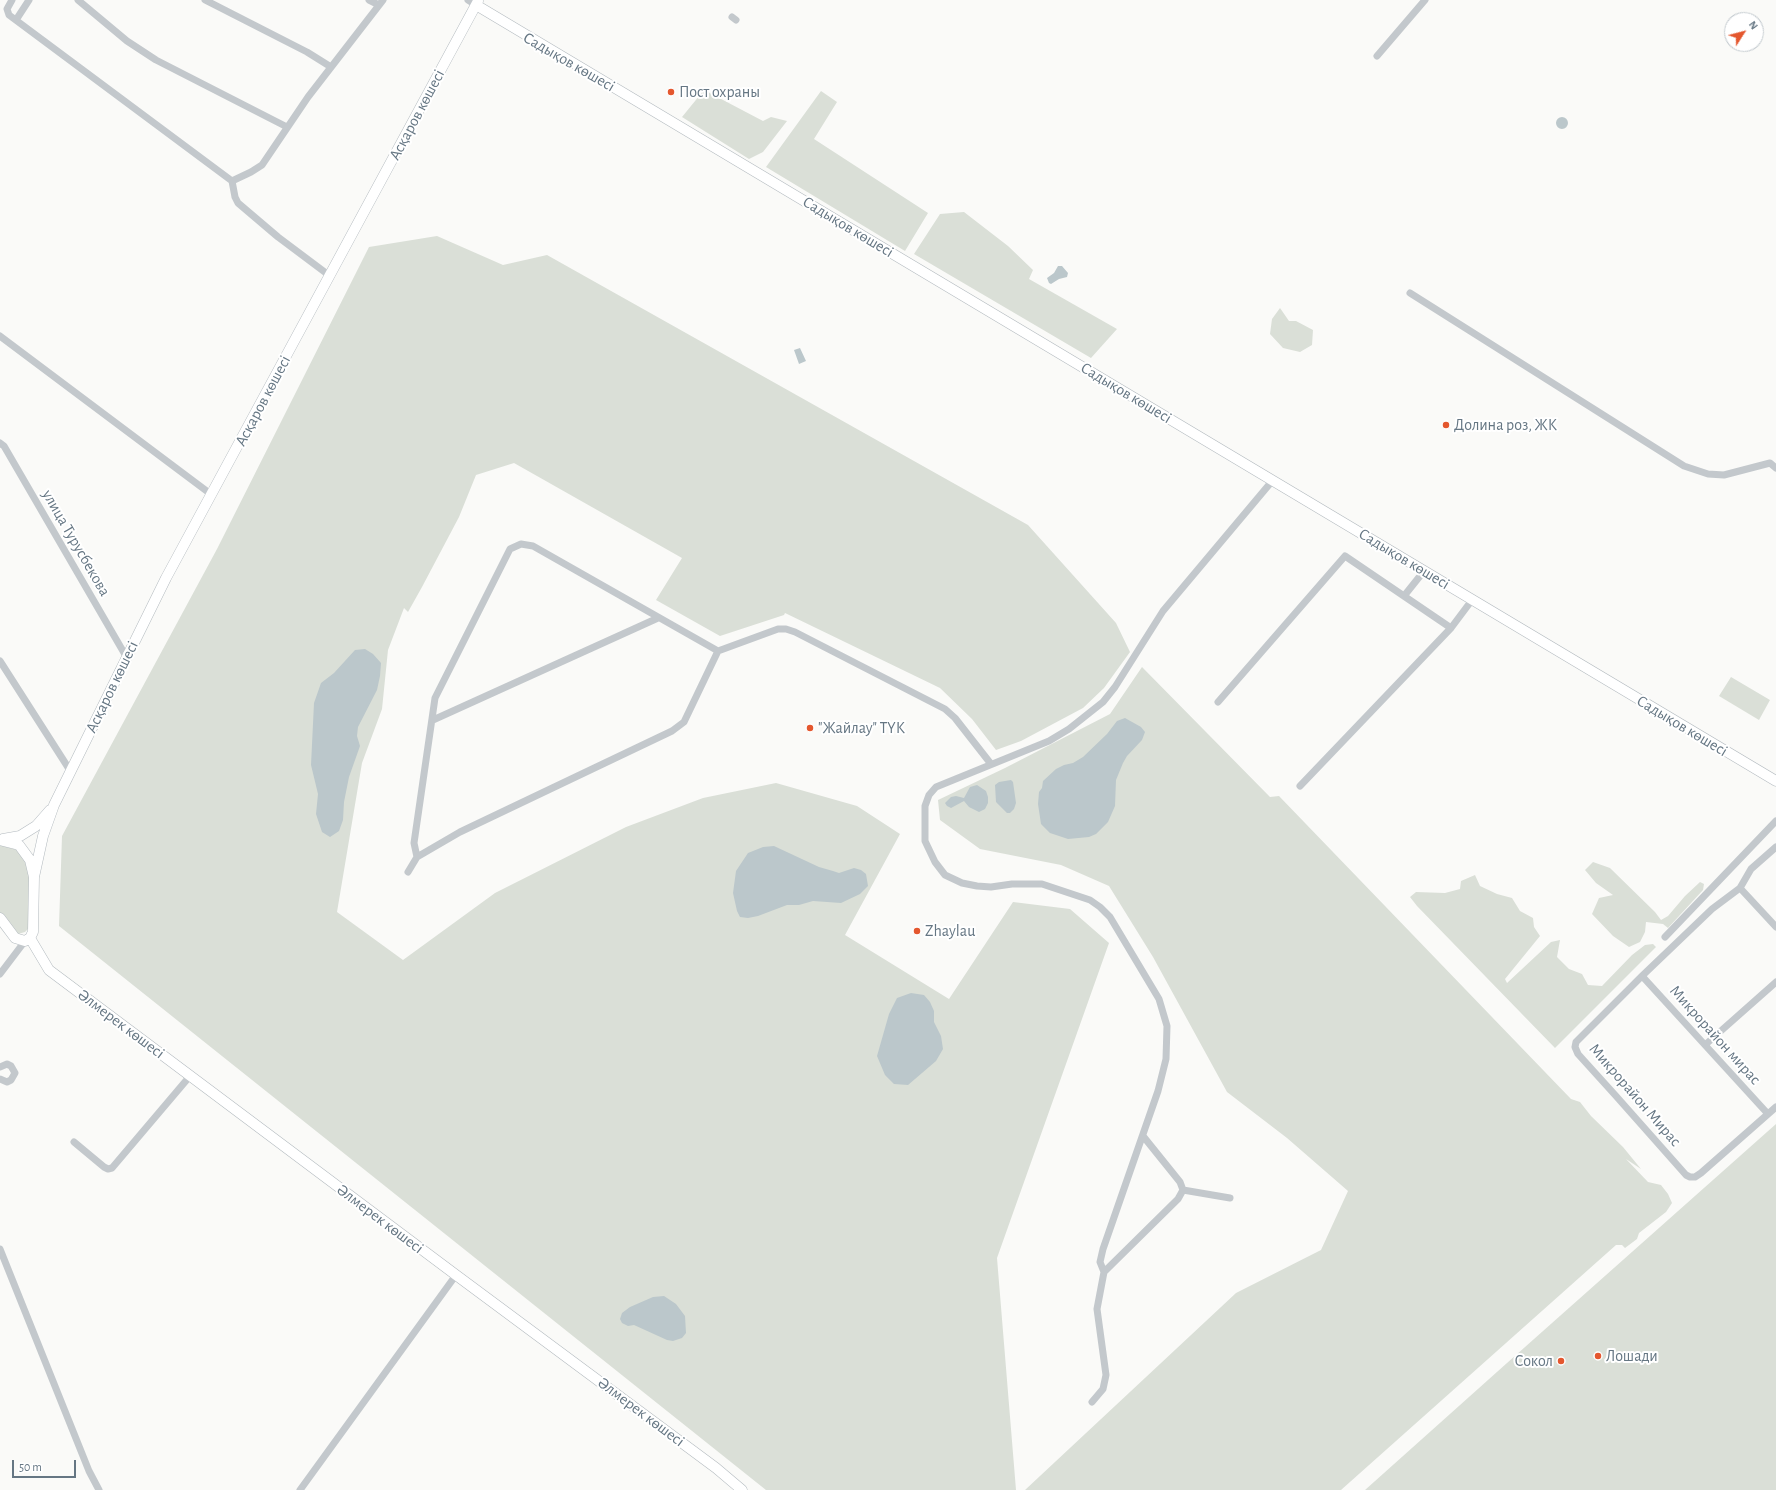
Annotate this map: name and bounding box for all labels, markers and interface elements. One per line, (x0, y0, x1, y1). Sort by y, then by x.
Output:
north arrow (1724, 12, 1764, 52)
text: N (1747, 19, 1760, 32)
street label: Садықов көшесі (520, 28, 618, 96)
street label: Асқаров көшесі (385, 66, 449, 164)
place label: Пост охраны (679, 82, 760, 102)
marker: Пост охраны (666, 87, 676, 97)
street label: Садықов көшесі (799, 192, 897, 262)
street label: Асқаров көшесі (231, 352, 295, 450)
street label: Садықов көшесі (1077, 358, 1175, 428)
place label: Долина роз, ЖК (1454, 415, 1557, 435)
marker: Долина роз, ЖК (1441, 420, 1451, 430)
street label: улица Турусбекова (38, 486, 114, 600)
street label: Садықов көшесі (1355, 524, 1453, 594)
street label: Асқаров көшесі (81, 638, 143, 736)
street label: Садықов көшесі (1633, 691, 1731, 761)
place label: "Жайлау" ТҮК (818, 718, 905, 738)
marker: "Жайлау" ТҮК (805, 723, 815, 733)
place label: Zhaylau (925, 921, 975, 941)
marker: Zhaylau (912, 926, 922, 936)
street label: Микрорайон мирас (1665, 981, 1765, 1089)
street label: Әлмерек көшесі (74, 985, 168, 1063)
street label: Микрорайон Мирас (1585, 1040, 1685, 1150)
street label: Әлмерек көшесі (333, 1180, 427, 1258)
place label: Лошади (1606, 1346, 1658, 1366)
place label: Сокол (1515, 1351, 1553, 1371)
marker: Лошади (1593, 1351, 1603, 1361)
marker: Сокол (1556, 1356, 1566, 1366)
street label: Әлмерек көшесі (594, 1373, 688, 1451)
scale bar (14, 1452, 78, 1478)
text: 50 m (19, 1461, 42, 1473)

